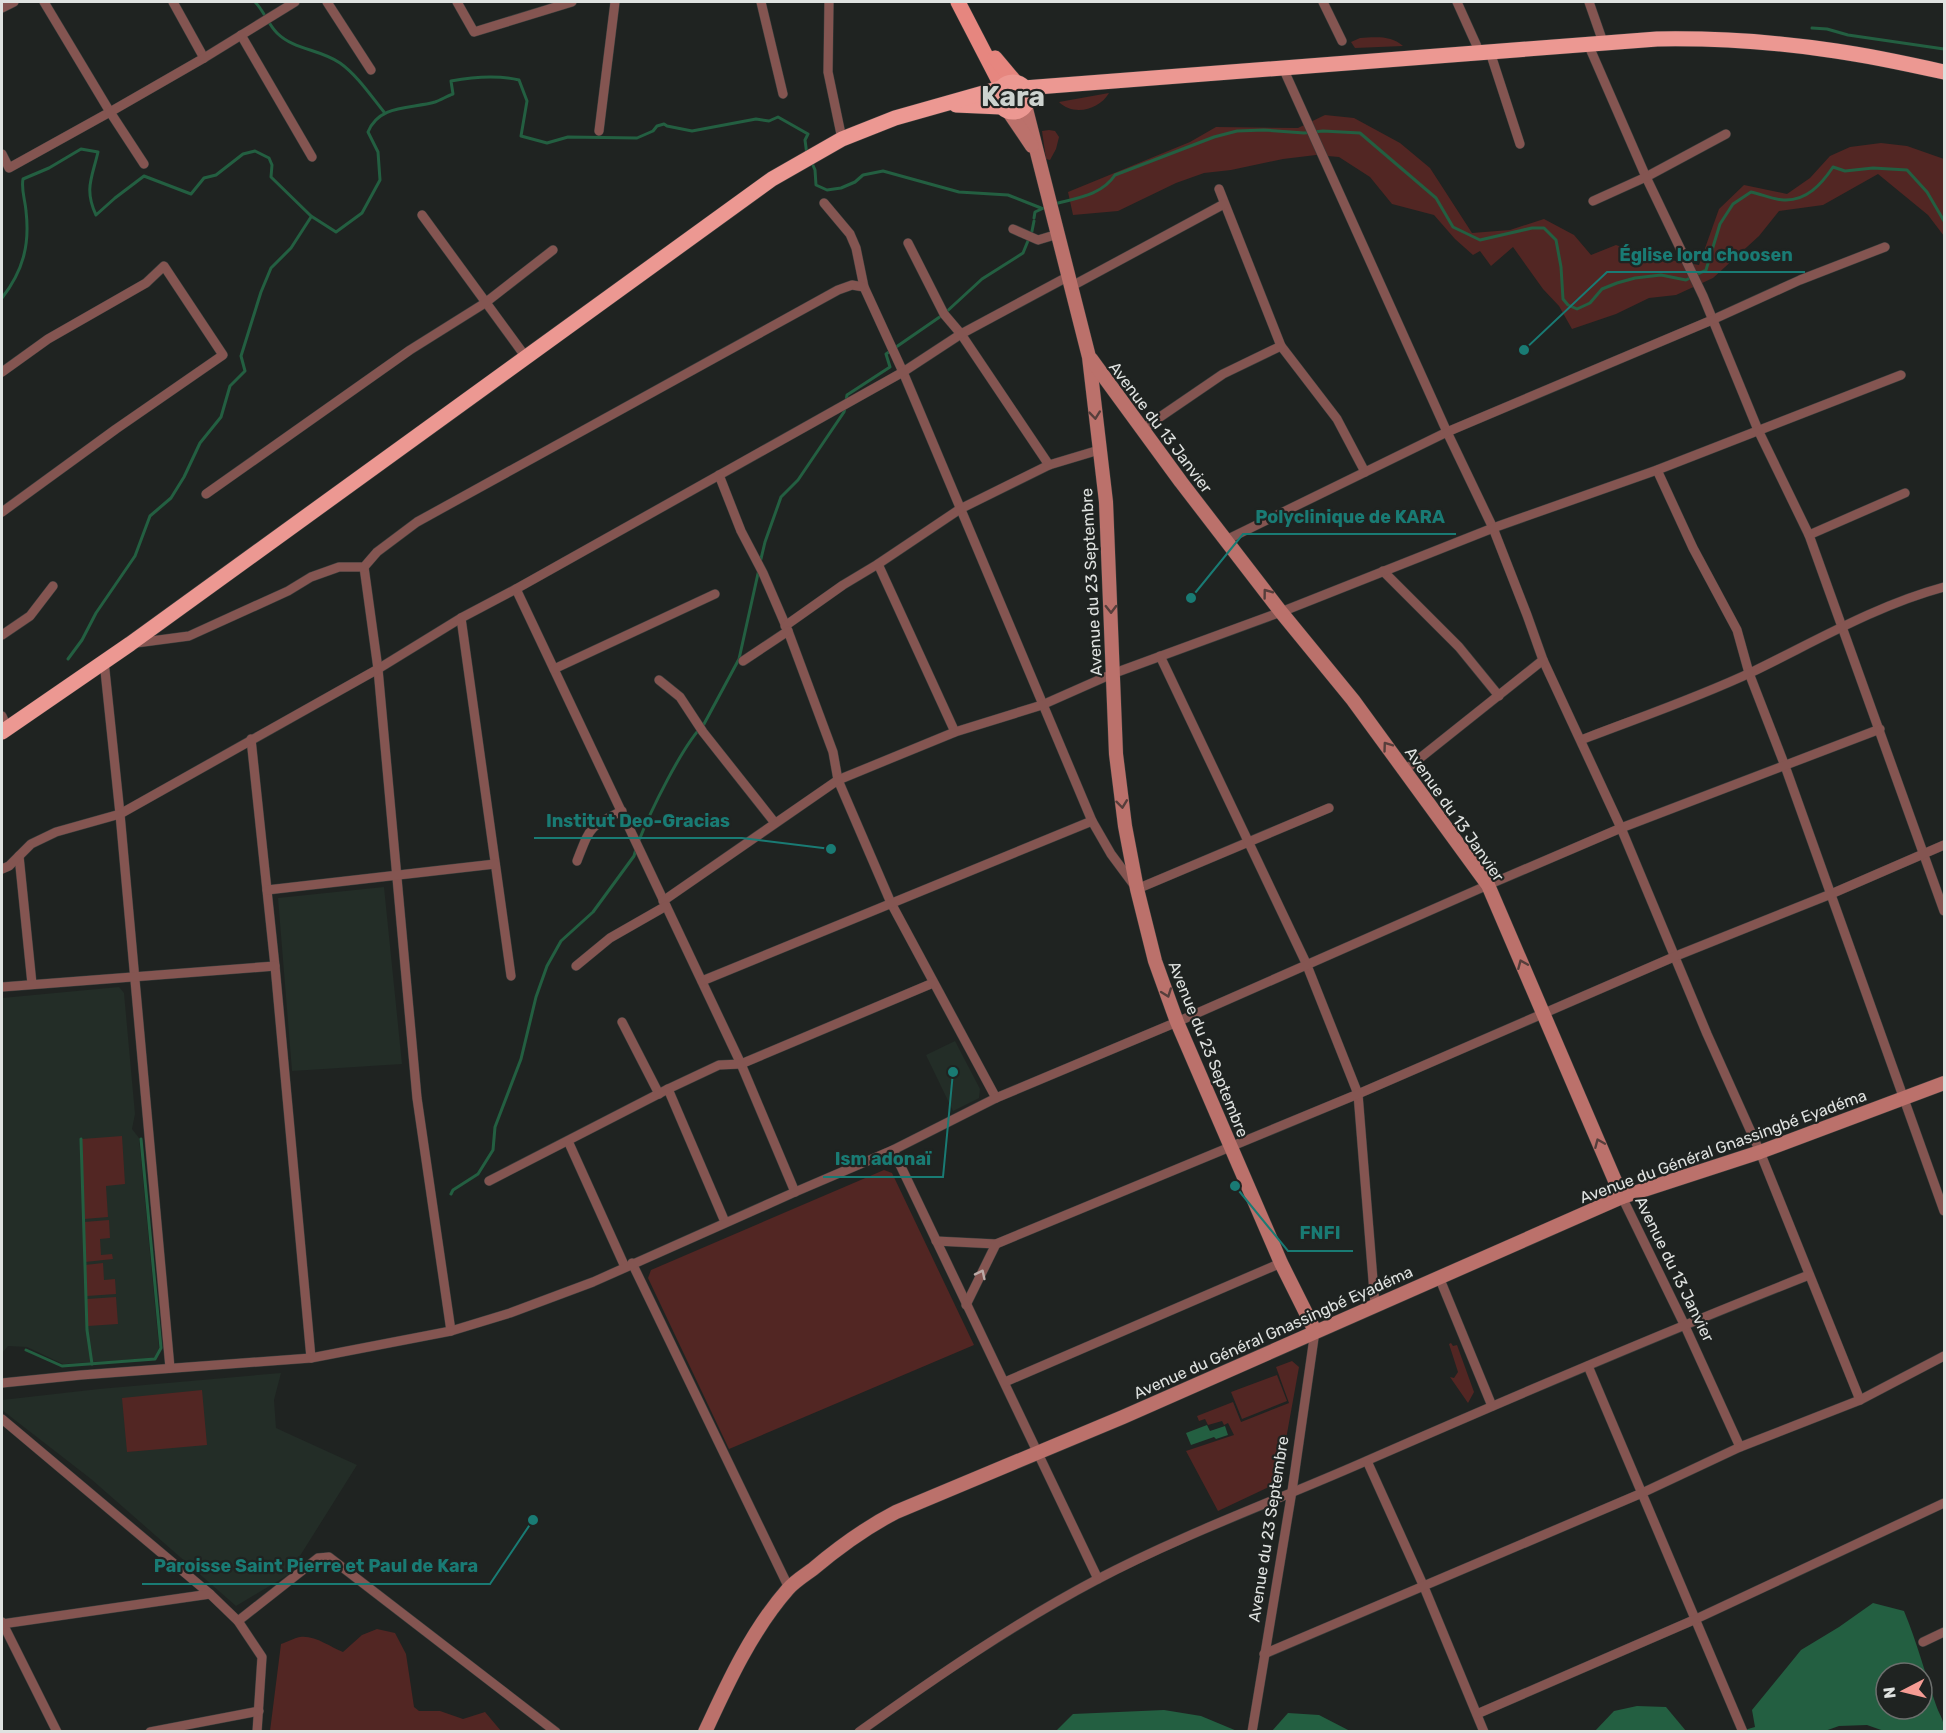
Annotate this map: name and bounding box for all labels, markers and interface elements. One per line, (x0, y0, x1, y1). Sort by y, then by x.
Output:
district label: Kara (981, 80, 1045, 113)
callout: Église lord choosen (1607, 236, 1805, 272)
text: Église lord choosen (1619, 244, 1793, 266)
street label: Avenue du 13 Janvier (1105, 358, 1216, 497)
one-way arrow (1089, 411, 1101, 420)
street label: Avenue du 23 Septembre (1077, 487, 1106, 676)
callout: Polyclinique de KARA (1243, 498, 1456, 534)
text: Polyclinique de KARA (1255, 506, 1445, 528)
one-way arrow (1263, 589, 1274, 600)
one-way arrow (1105, 605, 1117, 614)
one-way arrow (1383, 742, 1394, 753)
street label: Avenue du 13 Janvier (1401, 743, 1508, 885)
one-way arrow (1116, 799, 1128, 808)
callout: Institut Deo-Gracias (534, 802, 742, 838)
text: Institut Deo-Gracias (546, 810, 730, 832)
street label: Avenue du 23 Septembre (1164, 958, 1253, 1140)
one-way arrow (1518, 960, 1530, 971)
one-way arrow (1159, 987, 1172, 998)
street label: Avenue du Général Gnassingbé Eyadéma (1577, 1086, 1869, 1207)
one-way arrow (1594, 1139, 1606, 1150)
callout: Ism adonaï (823, 1141, 943, 1177)
text: Ism adonaï (835, 1148, 932, 1170)
street label: Avenue du 13 Janvier (1631, 1193, 1718, 1345)
callout: FNFI (1288, 1215, 1353, 1251)
text: FNFI (1299, 1222, 1341, 1244)
street label: Avenue du Général Gnassingbé Eyadéma (1131, 1262, 1416, 1403)
one-way arrow (974, 1270, 986, 1281)
street label: Avenue du 23 Septembre (1244, 1435, 1293, 1623)
callout: Paroisse Saint Pierre et Paul de Kara (142, 1548, 490, 1584)
text: Paroisse Saint Pierre et Paul de Kara (154, 1555, 478, 1577)
north arrow (1874, 1661, 1934, 1721)
text: N (1879, 1686, 1900, 1700)

